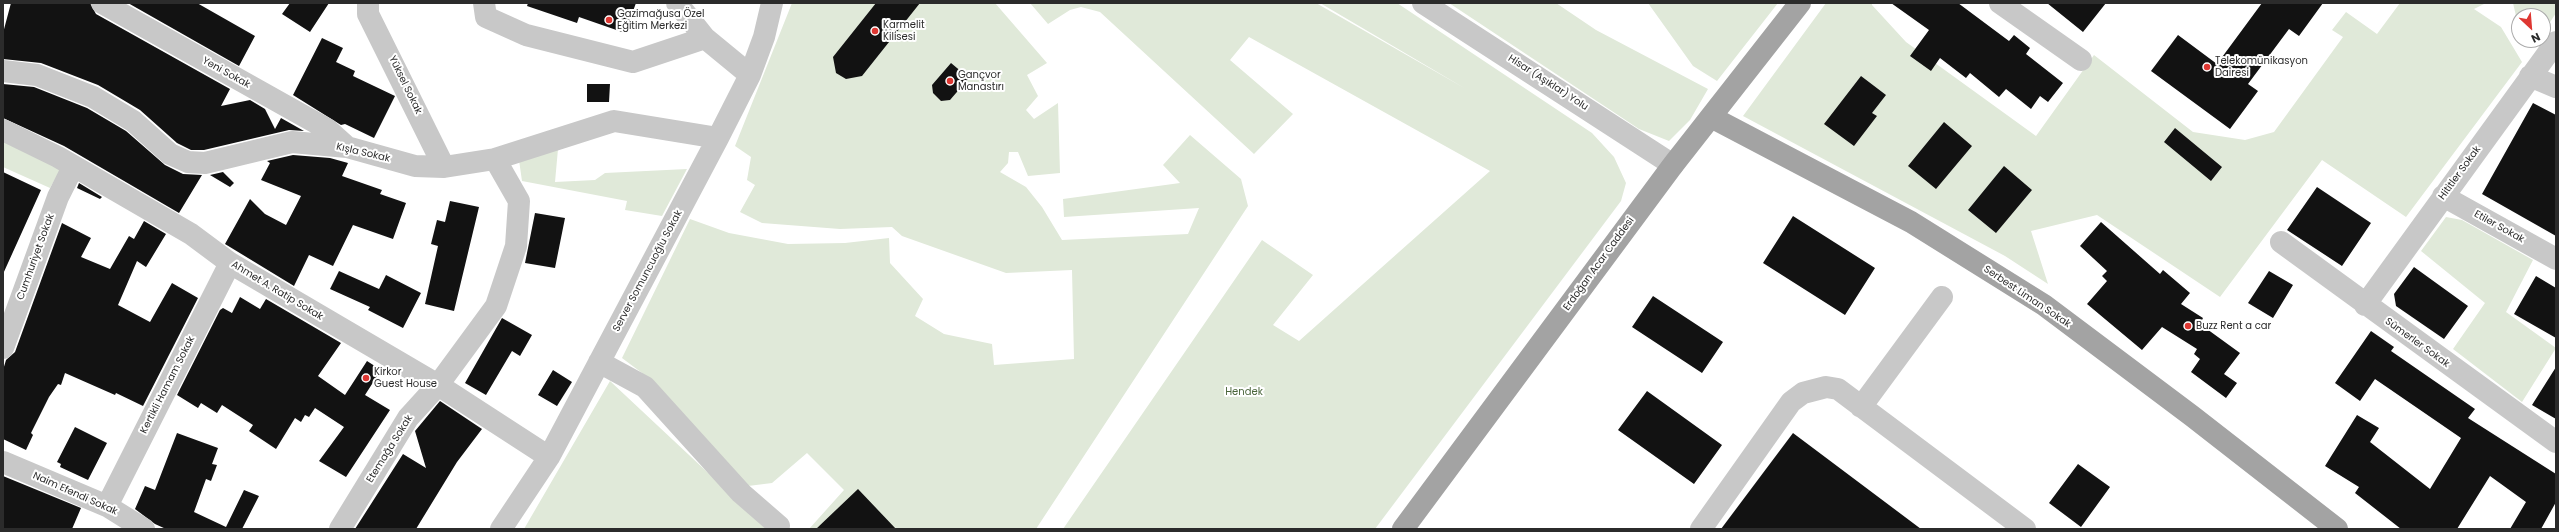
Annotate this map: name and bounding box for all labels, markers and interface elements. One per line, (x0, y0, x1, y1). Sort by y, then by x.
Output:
place label: Gazimağusa Özel Eğitim Merkezi (617, 8, 704, 32)
north arrow (2511, 8, 2551, 48)
marker: Gazimağusa Özel Eğitim Merkezi (604, 15, 614, 25)
place label: Karmelit Kilisesi (883, 19, 925, 42)
marker: Karmelit Kilisesi (870, 26, 880, 36)
text: N (2529, 29, 2543, 47)
street label: Hisar (Aşıklar) Yolu (1506, 53, 1590, 113)
street label: Yüksel Sokak (386, 54, 424, 116)
street label: Yeni Sokak (200, 55, 252, 91)
place label: Telekomünikasyon Dairesi (2215, 55, 2308, 78)
marker: Telekomünikasyon Dairesi (2202, 62, 2212, 72)
place label: Gançvor Manastırı (958, 69, 1004, 92)
marker: Gançvor Manastırı (945, 76, 955, 86)
street label: Kışla Sokak (335, 141, 391, 165)
street label: Hititler Sokak (2436, 144, 2484, 202)
street label: Server Somuncuoğlu Sokak (611, 208, 685, 334)
street label: Etiler Sokak (2472, 208, 2526, 246)
street label: Cumhuriyet Sokak (15, 212, 57, 302)
street label: Erdoğan Acar Caddesi (1561, 215, 1637, 313)
street label: Ahmet A. Ratip Sokak (229, 259, 325, 323)
street label: Serbest Liman Sokak (1981, 263, 2073, 331)
street label: Sümerler Sokak (2382, 316, 2452, 370)
place label: Buzz Rent a car (2196, 320, 2271, 332)
marker: Buzz Rent a car (2183, 321, 2193, 331)
street label: Kertikli Hamam Sokak (138, 334, 198, 436)
place label: Kirkor Guest House (374, 366, 437, 390)
marker: Kirkor Guest House (361, 373, 371, 383)
park label: Hendek (1225, 386, 1263, 398)
street label: Etemağa Sokak (364, 413, 416, 485)
street label: Naim Efendi Sokak (31, 470, 119, 518)

